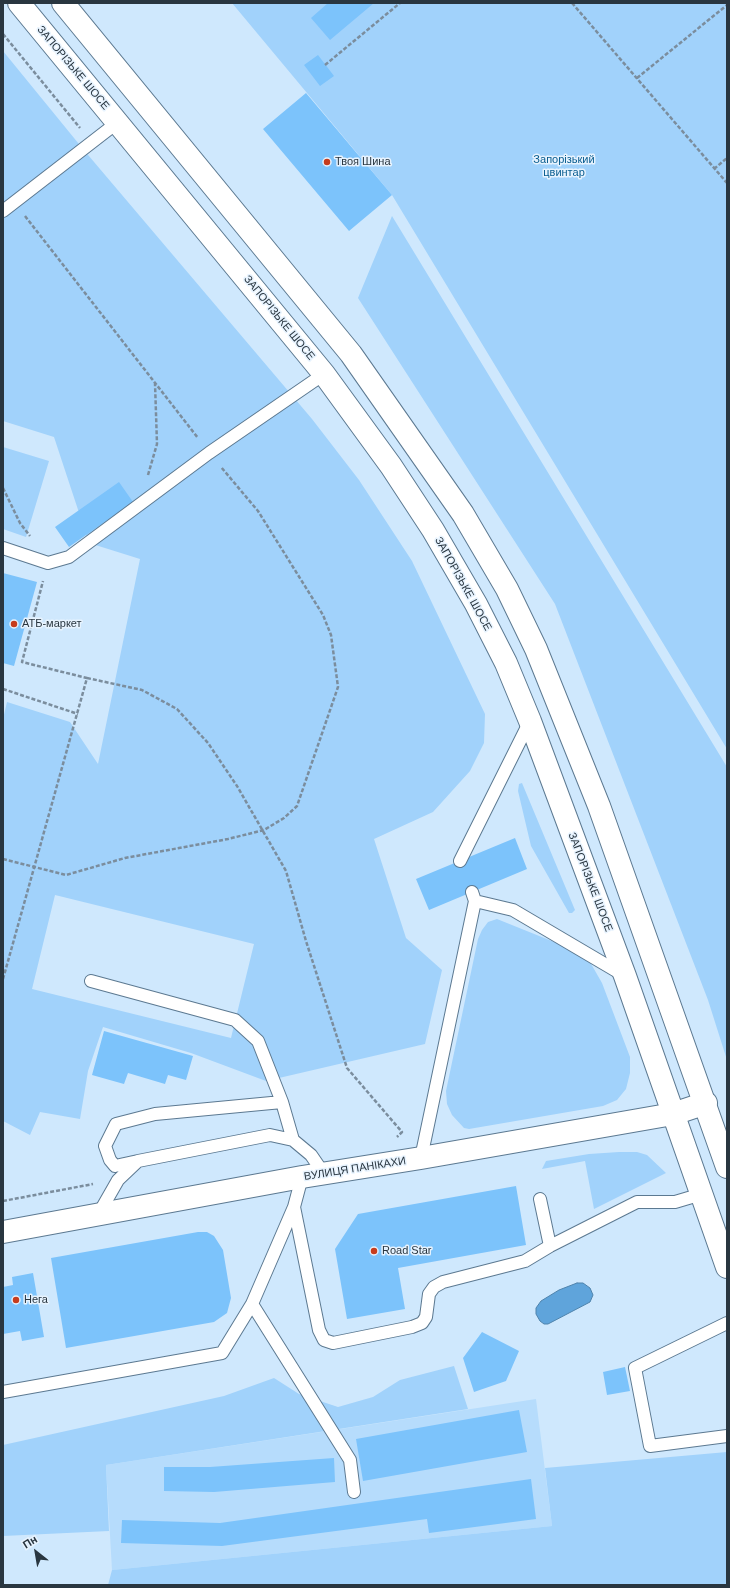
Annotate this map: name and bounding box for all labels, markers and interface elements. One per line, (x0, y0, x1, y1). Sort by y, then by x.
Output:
street label: ЗАПОРІЗЬКЕ ШОСЕ (34, 23, 112, 113)
park label: Запорізький цвинтар (533, 153, 595, 179)
place label: Твоя Шина (335, 155, 391, 169)
marker: Твоя Шина (322, 157, 332, 167)
street label: ЗАПОРІЗЬКЕ ШОСЕ (241, 273, 317, 363)
street label: ЗАПОРІЗЬКЕ ШОСЕ (432, 535, 494, 633)
place label: АТБ-маркет (22, 617, 82, 631)
marker: АТБ-маркет (9, 619, 19, 629)
street label: ЗАПОРІЗЬКЕ ШОСЕ (565, 830, 615, 934)
street label: ВУЛИЦЯ ПАНІКАХИ (303, 1154, 407, 1184)
place label: Road Star (382, 1244, 432, 1258)
marker: Road Star (369, 1246, 379, 1256)
place label: Нега (24, 1293, 48, 1307)
marker: Нега (11, 1295, 21, 1305)
north arrow (16, 1532, 56, 1572)
text: Пн (20, 1533, 39, 1551)

